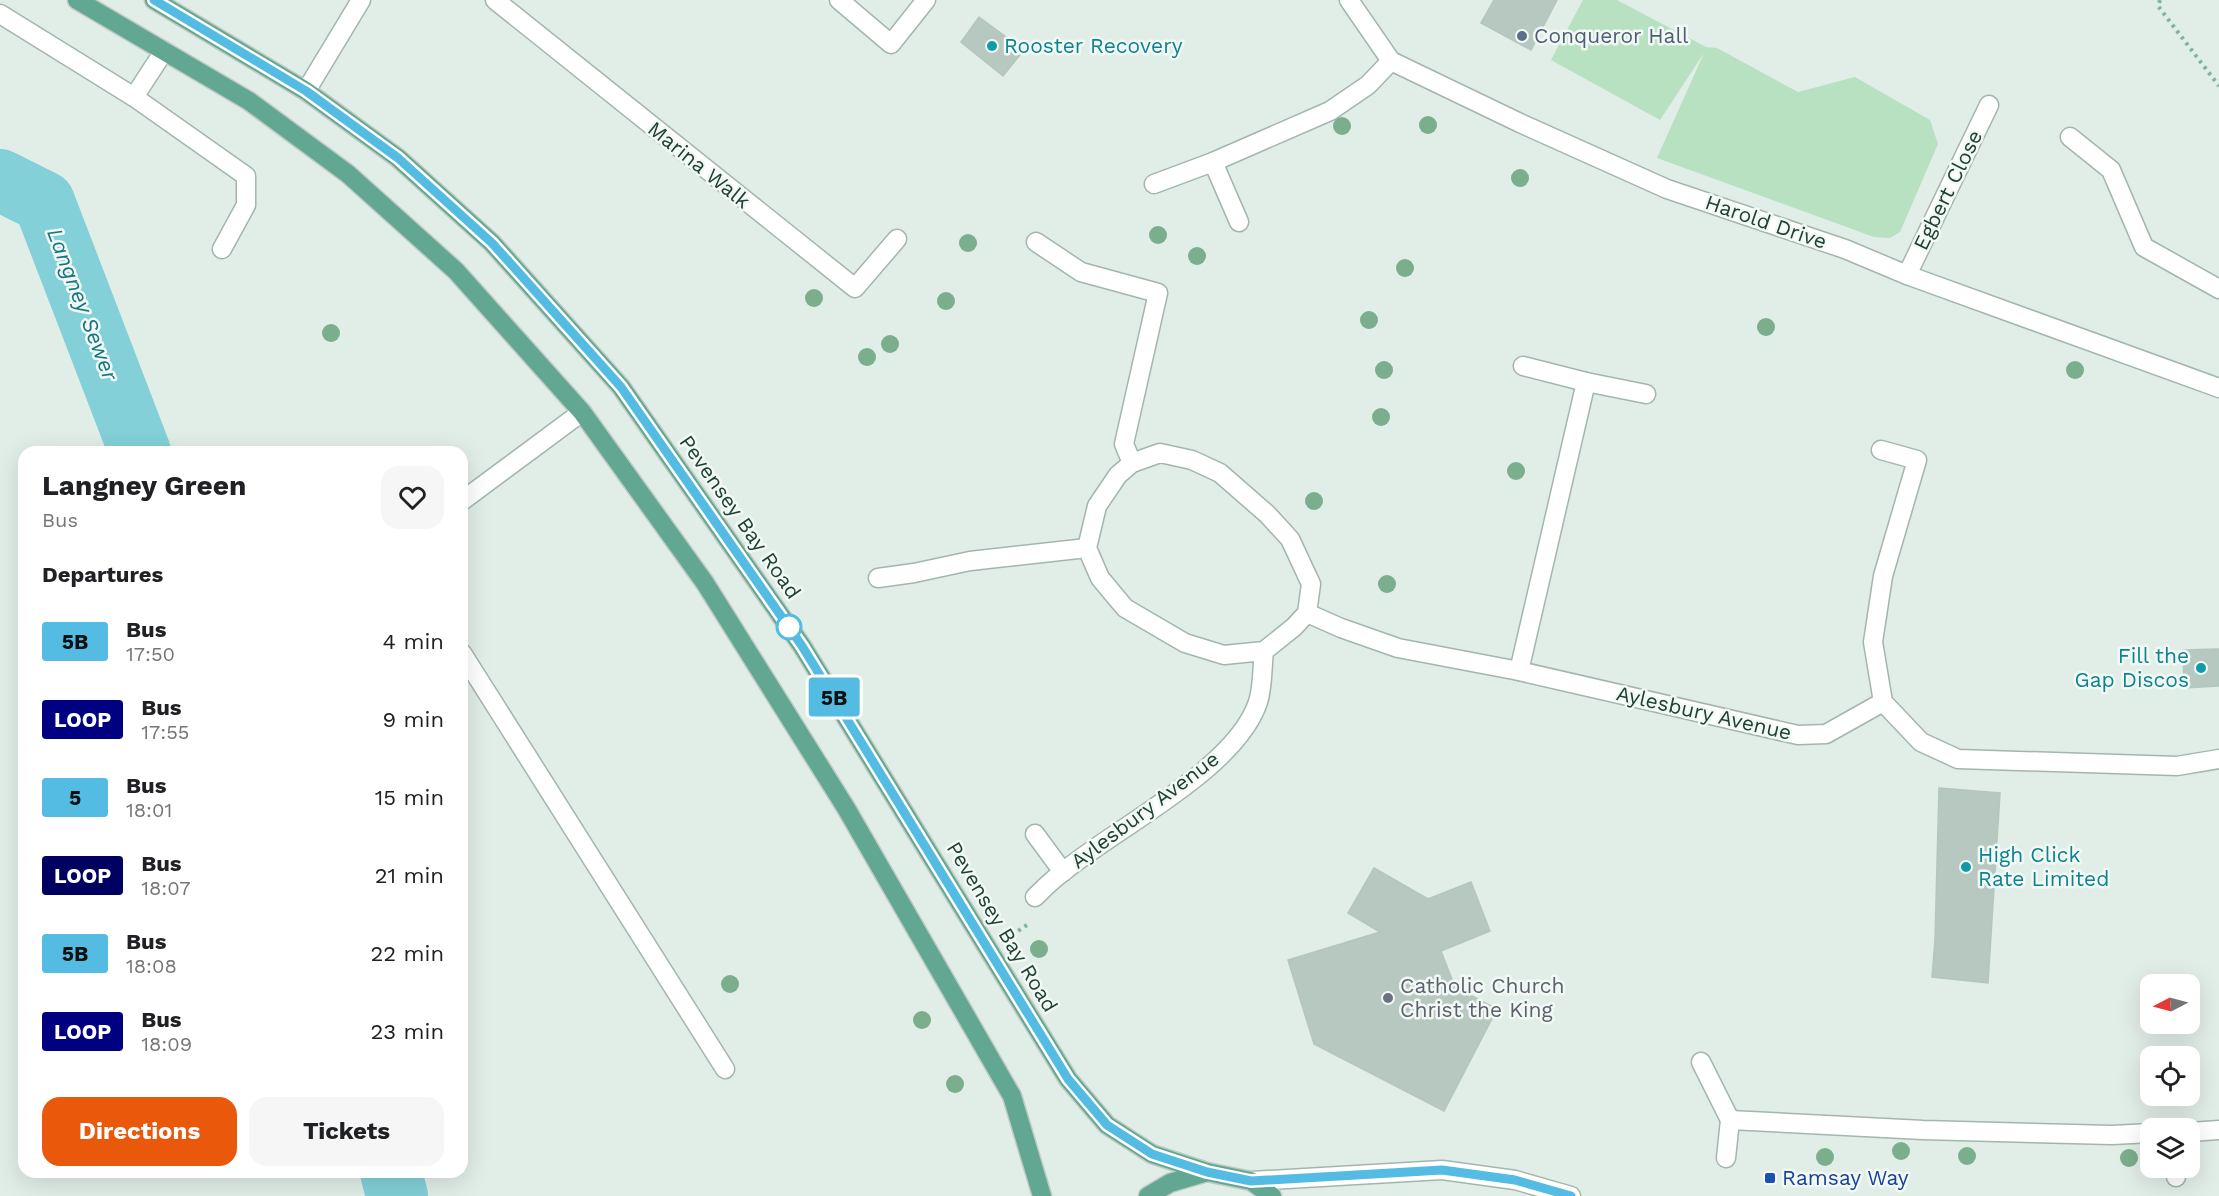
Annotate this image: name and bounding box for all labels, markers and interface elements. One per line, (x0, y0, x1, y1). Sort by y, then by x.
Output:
place label: Conqueror Hall (1534, 23, 1689, 48)
marker: Conqueror Hall (1515, 29, 1529, 43)
place label: Rooster Recovery (1004, 33, 1183, 58)
marker: Rooster Recovery (985, 39, 999, 53)
street label: Marina Walk (643, 116, 756, 214)
street label: Egbert Close (1908, 126, 1987, 254)
street label: Harold Drive (1702, 189, 1830, 254)
water label: Langney Sewer (42, 225, 124, 385)
street label: Pevensey Bay Road (674, 430, 806, 603)
button: heart (381, 466, 444, 529)
text: Langney Green (42, 469, 246, 502)
text: Bus (42, 508, 78, 532)
text: Departures (42, 562, 163, 587)
unlabelled marker (776, 614, 802, 640)
text: Bus (126, 617, 166, 642)
text: 5B (62, 629, 88, 654)
text: 4 min (383, 629, 444, 654)
text: 17:50 (126, 642, 175, 666)
place label: Fill the Gap Discos (2074, 643, 2189, 692)
marker: Fill the Gap Discos (2194, 661, 2208, 675)
line badge: 5B (807, 678, 861, 716)
street label: Aylesbury Avenue (1614, 680, 1794, 745)
text: 5B (821, 685, 847, 710)
text: Bus (141, 695, 182, 720)
text: LOOP (54, 707, 111, 732)
text: 9 min (382, 707, 444, 732)
text: 17:55 (141, 720, 189, 744)
street label: Aylesbury Avenue (1066, 746, 1224, 873)
text: Bus (126, 773, 166, 798)
text: 5 (69, 785, 81, 810)
text: 15 min (375, 785, 444, 810)
text: 18:01 (126, 798, 172, 822)
street label: Pevensey Bay Road (942, 837, 1063, 1016)
place label: High Click Rate Limited (1978, 842, 2109, 891)
text: Bus (141, 851, 182, 876)
marker: High Click Rate Limited (1959, 860, 1973, 874)
text: LOOP (54, 863, 111, 888)
text: 21 min (375, 863, 444, 888)
text: 18:07 (141, 876, 191, 900)
text: Bus (126, 929, 166, 954)
text: 5B (62, 941, 88, 966)
text: 22 min (370, 941, 444, 966)
text: 18:08 (126, 954, 177, 978)
place label: Catholic Church Christ the King (1400, 973, 1565, 1022)
north arrow (2140, 974, 2200, 1034)
map controls (2140, 974, 2200, 1178)
marker: Catholic Church Christ the King (1381, 991, 1395, 1005)
text: Bus (141, 1007, 182, 1032)
text: LOOP (54, 1019, 111, 1044)
text: 23 min (370, 1019, 444, 1044)
text: 18:09 (141, 1032, 192, 1056)
button: locate (2140, 1046, 2200, 1106)
button: Directions (42, 1097, 237, 1166)
button: Tickets (249, 1097, 444, 1166)
button: layers (2140, 1118, 2200, 1178)
place label: Ramsay Way (1782, 1165, 1909, 1190)
marker: Ramsay Way (1763, 1171, 1777, 1185)

